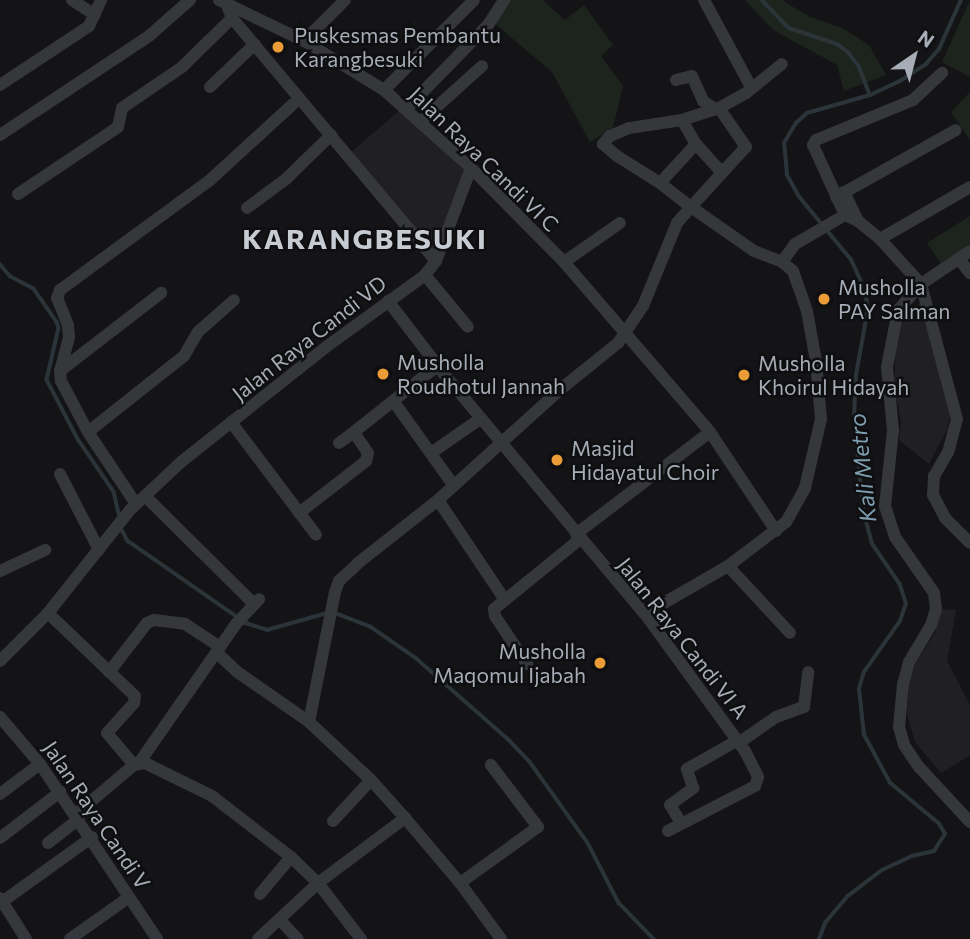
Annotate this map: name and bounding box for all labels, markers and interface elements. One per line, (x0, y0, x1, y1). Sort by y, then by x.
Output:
north arrow (879, 21, 949, 91)
place label: Puskesmas Pembantu Karangbesuki (294, 22, 501, 72)
text: N (914, 25, 939, 52)
marker: Puskesmas Pembantu Karangbesuki (268, 37, 288, 57)
street label: Jalan Raya Candi VI C (404, 81, 564, 237)
district label: KARANGBESUKI (244, 221, 486, 255)
street label: Jalan Raya Candi VD (227, 270, 391, 406)
place label: Musholla PAY Salman (838, 274, 950, 324)
marker: Musholla PAY Salman (816, 291, 832, 307)
place label: Musholla Roudhotul Jannah (397, 349, 565, 399)
place label: Musholla Khoirul Hidayah (758, 350, 909, 400)
marker: Musholla Roudhotul Jannah (375, 366, 391, 382)
marker: Musholla Khoirul Hidayah (736, 367, 752, 383)
water label: Kali Metro (843, 412, 881, 524)
place label: Masjid Hidayatul Choir (571, 435, 719, 485)
marker: Masjid Hidayatul Choir (549, 452, 565, 468)
street label: Jalan Raya Candi VI A (612, 552, 754, 724)
place label: Musholla Maqomul Ijabah (433, 638, 586, 688)
marker: Musholla Maqomul Ijabah (592, 655, 608, 671)
street label: Jalan Raya Candi V (38, 736, 156, 894)

